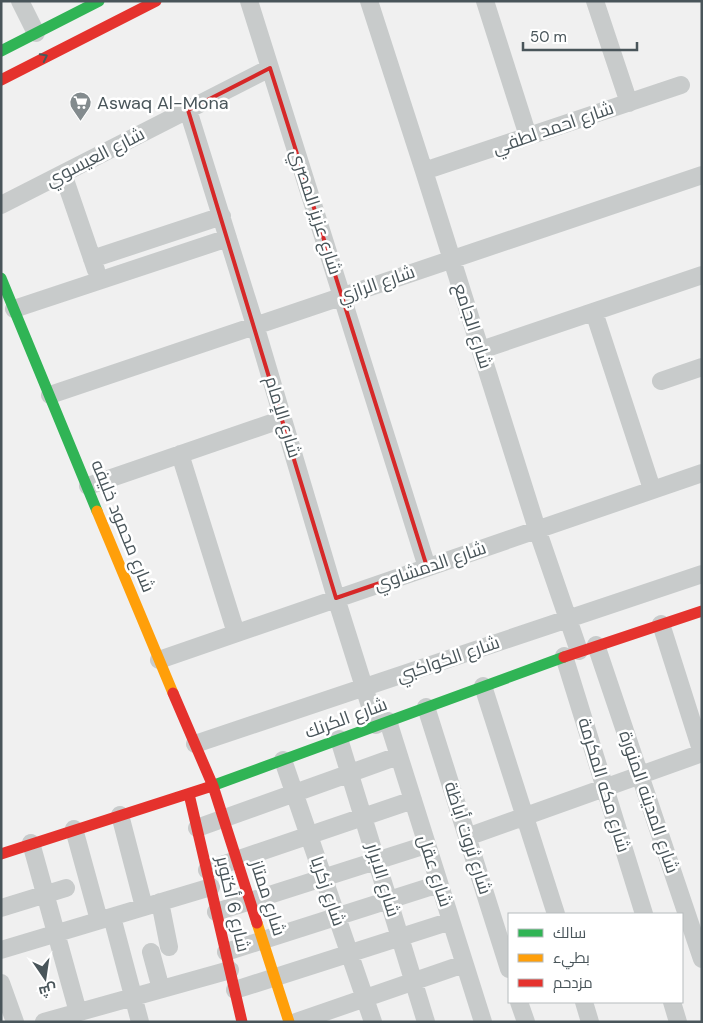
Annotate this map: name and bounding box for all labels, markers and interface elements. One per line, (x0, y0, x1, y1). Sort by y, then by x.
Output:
scale bar (523, 20, 637, 52)
text: 50 m (530, 27, 567, 47)
one-way arrow (39, 53, 48, 63)
supermarket icon: Aswaq Al-Mona (69, 91, 93, 122)
place label: Aswaq Al-Mona (97, 91, 229, 115)
street label: شارع احمد لطفي (489, 96, 618, 162)
street label: شارع العيسوي (41, 122, 150, 194)
street label: شارع عزيز المصري (283, 146, 348, 278)
street label: شارع الرازي (334, 260, 419, 310)
street label: شارع الجامع (448, 280, 498, 372)
street label: شارع الإمام (259, 373, 307, 461)
street label: شارع محمود خليفه (85, 456, 161, 596)
street label: شارع الدمشاوي (371, 536, 490, 598)
street label: شارع الكواكبي (393, 630, 504, 690)
street label: شارع الكرنك (301, 692, 391, 744)
street label: شارع مكه المكرمة (572, 715, 636, 855)
street label: شارع المدينه المنورة (613, 727, 685, 877)
street label: شارع ثروت أباظة (438, 778, 498, 898)
street label: شارع عقل (412, 832, 458, 910)
street label: شارع الابرار (360, 839, 406, 920)
street label: شارع 6 أكتوبر (210, 853, 256, 954)
street label: شارع زكريا (305, 853, 351, 929)
street label: شارع ممتاز (244, 856, 292, 939)
legend (508, 913, 683, 1003)
text: سالك (553, 923, 586, 943)
text: بطيء (553, 948, 590, 970)
north arrow (20, 953, 70, 1003)
text: مزدحم (553, 973, 593, 993)
text: ش (37, 980, 59, 1001)

